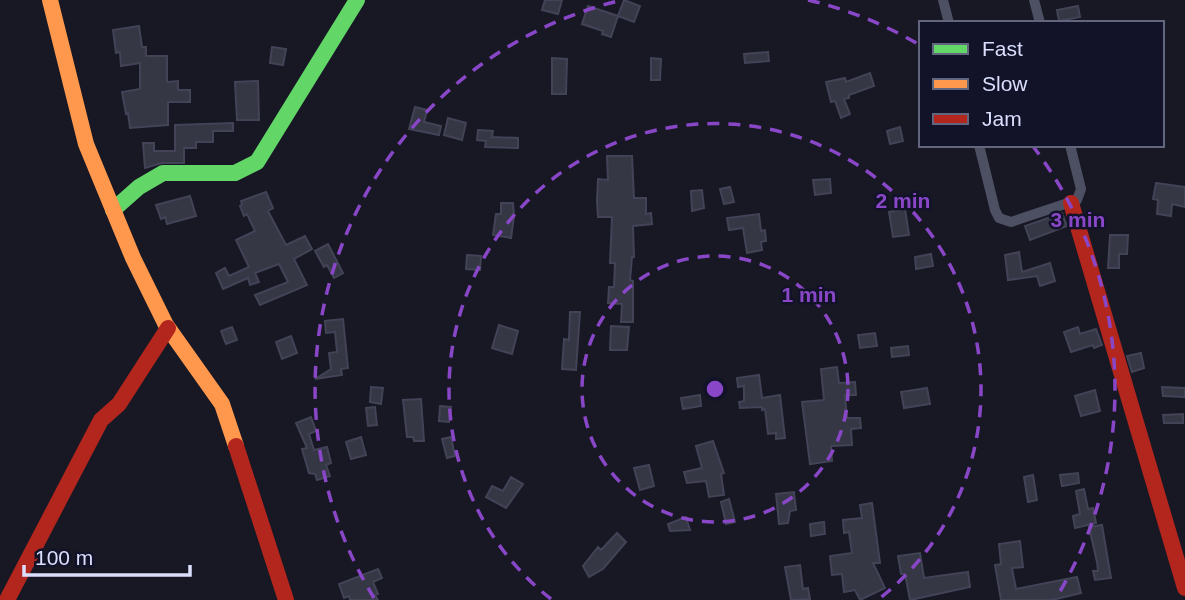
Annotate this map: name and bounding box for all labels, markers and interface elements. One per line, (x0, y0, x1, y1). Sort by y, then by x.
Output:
legend (919, 21, 1164, 147)
text: Fast (982, 37, 1023, 60)
text: Slow (982, 72, 1028, 95)
text: Jam (982, 107, 1022, 130)
text: 2 min (876, 189, 930, 212)
text: 3 min (1051, 208, 1105, 231)
text: 1 min (782, 283, 836, 306)
centre of rings (703, 377, 727, 401)
scale bar (24, 534, 191, 578)
text: 100 m (35, 546, 93, 569)

